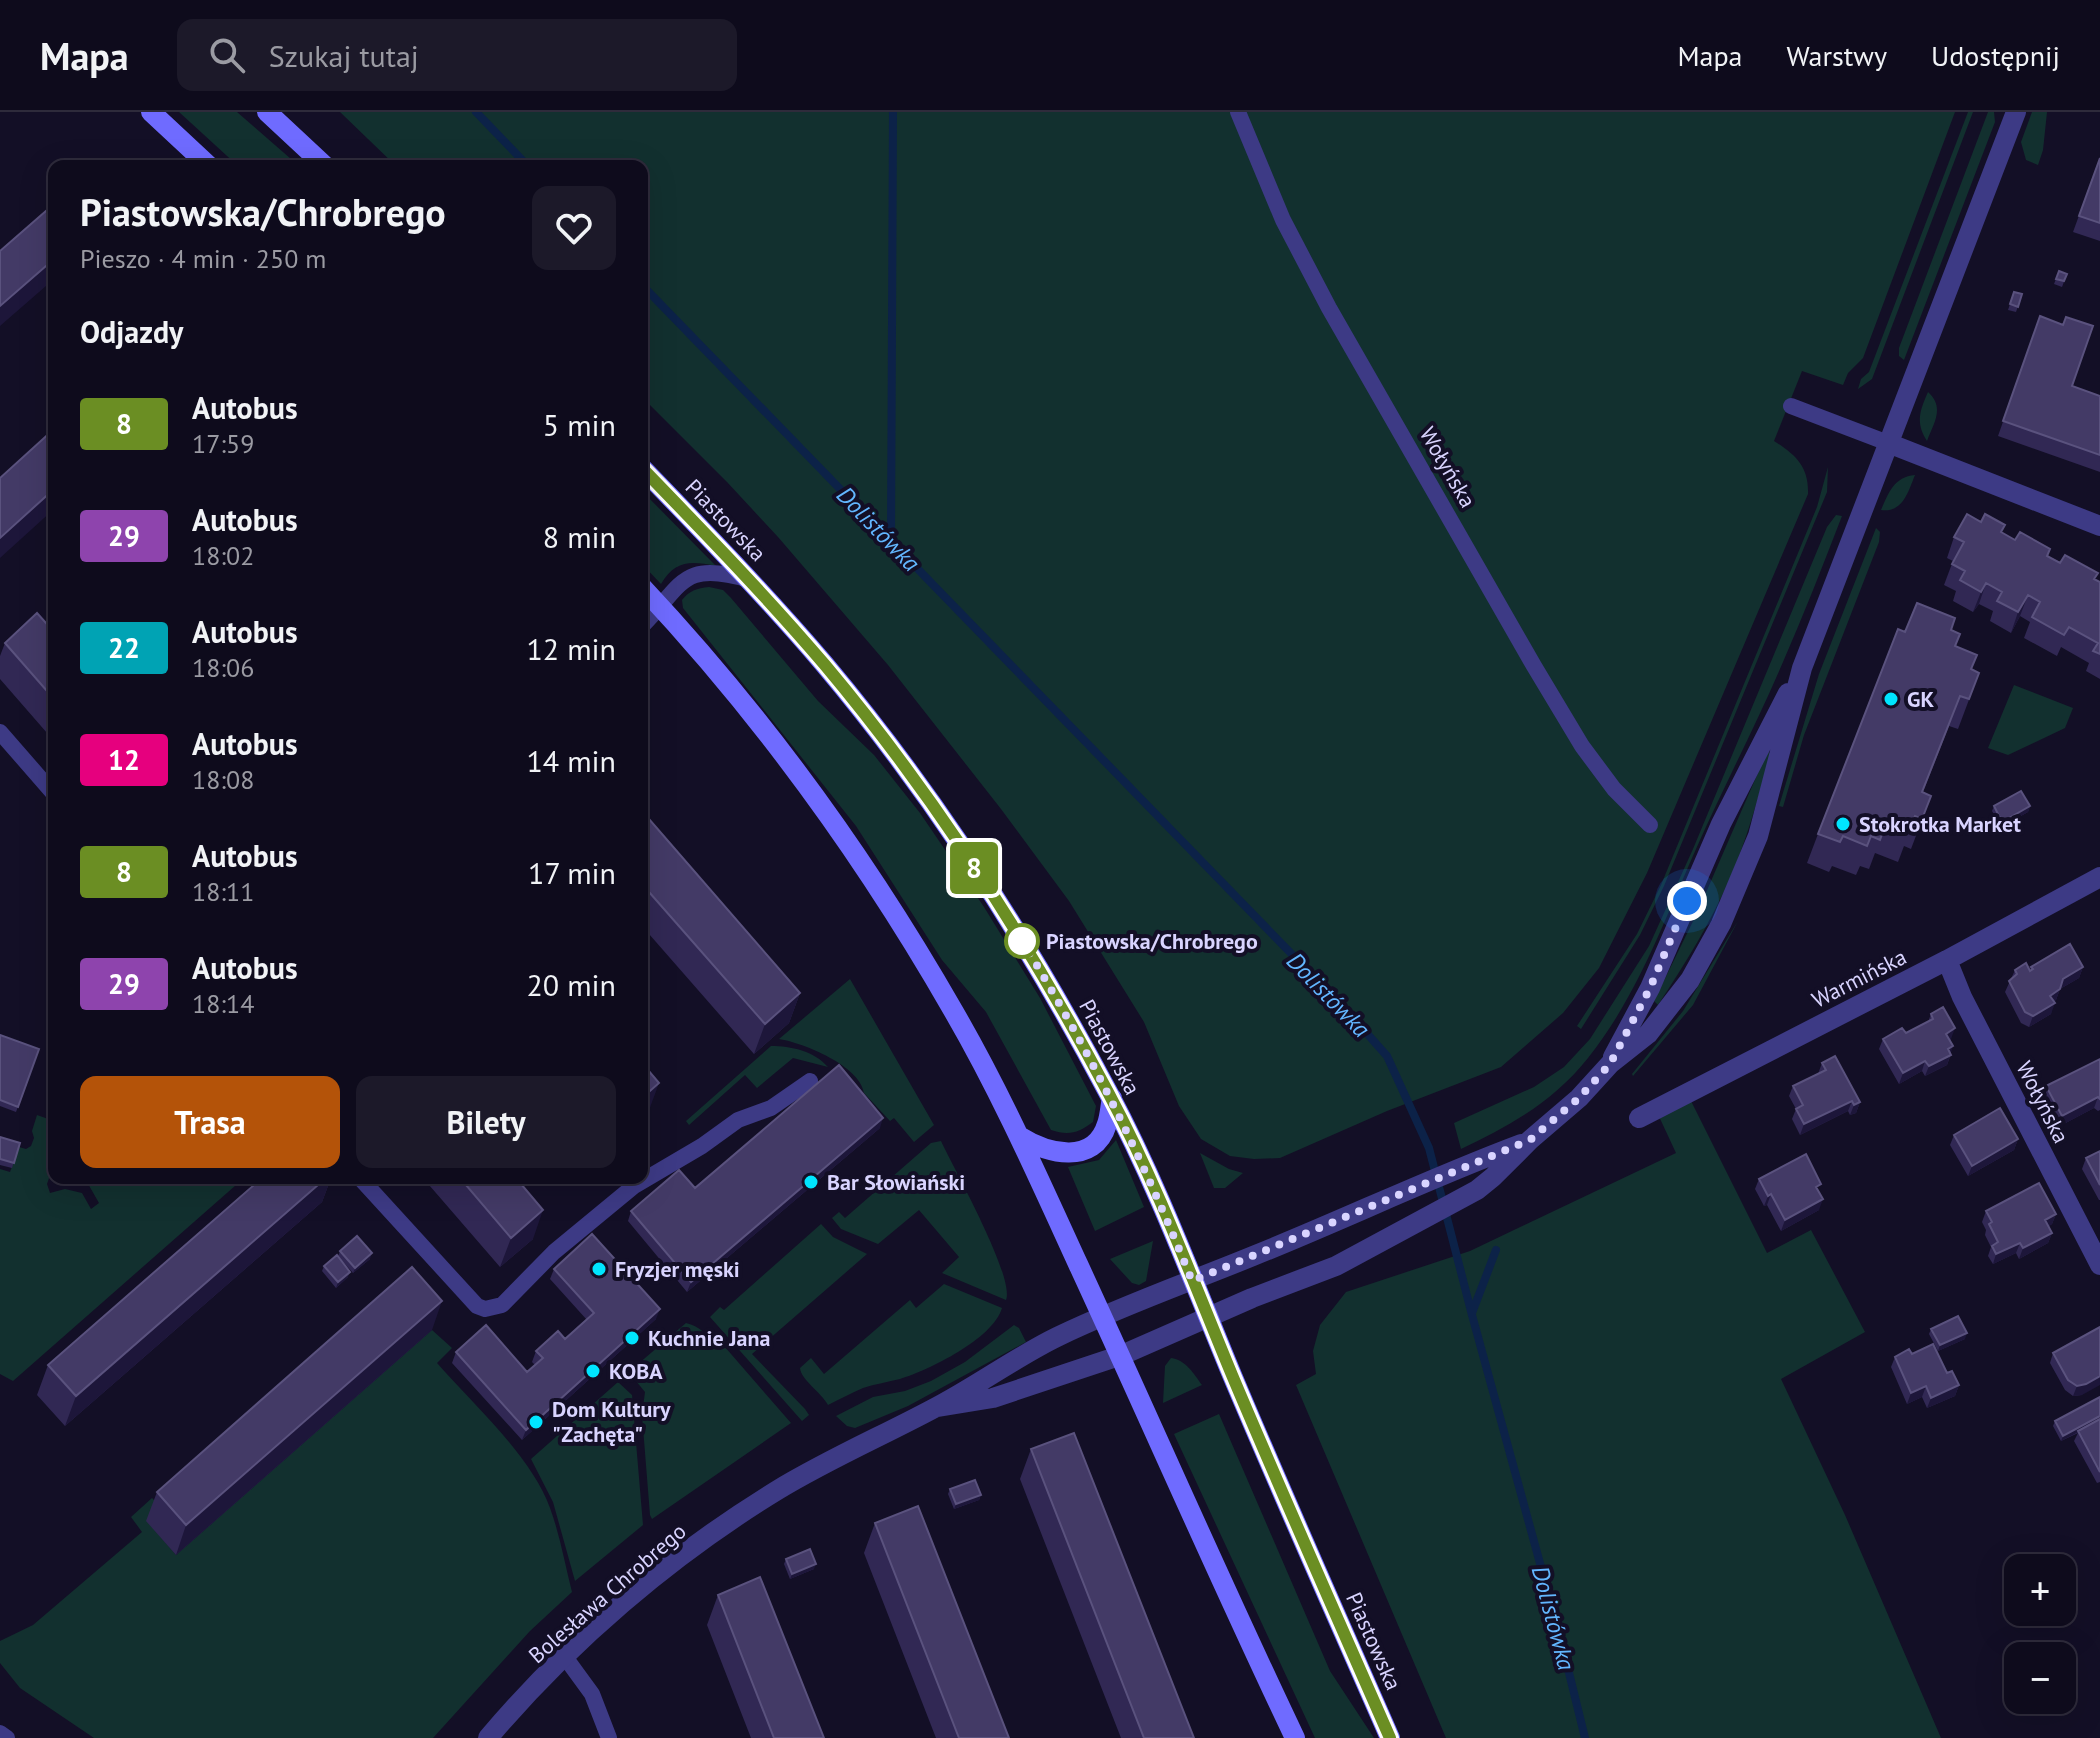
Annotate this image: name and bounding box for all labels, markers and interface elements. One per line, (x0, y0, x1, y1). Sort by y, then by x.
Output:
search box (177, 19, 737, 91)
text: Mapa (40, 31, 129, 80)
icon: search (205, 33, 249, 77)
text: Szukaj tutaj (269, 36, 419, 75)
text: Mapa (1677, 37, 1743, 74)
text: Warstwy (1787, 37, 1887, 74)
text: Udostępnij (1931, 37, 2060, 74)
button: heart (532, 186, 616, 270)
text: Piastowska/Chrobrego (80, 187, 446, 236)
text: Pieszo · 4 min · 250 m (80, 242, 326, 275)
text: Odjazdy (80, 312, 183, 351)
text: Autobus (192, 388, 298, 427)
text: 8 (116, 405, 132, 442)
text: 5 min (543, 405, 616, 444)
street label: Wołyńska (1414, 422, 1482, 512)
text: 17:59 (192, 427, 254, 460)
street label: Piastowska (680, 473, 772, 567)
water label: Dolistówka (830, 479, 927, 578)
text: Autobus (192, 500, 298, 539)
text: 29 (108, 517, 140, 554)
text: 8 min (543, 517, 616, 556)
text: 18:02 (192, 539, 254, 572)
text: Autobus (192, 612, 298, 651)
text: 22 (108, 629, 140, 666)
text: 12 min (526, 629, 616, 668)
text: 18:06 (192, 651, 254, 684)
place label: GK (1907, 685, 1934, 713)
marker: GK (1882, 690, 1900, 708)
text: Autobus (192, 724, 298, 763)
text: 12 (108, 741, 140, 778)
text: 14 min (526, 741, 616, 780)
text: 18:08 (192, 763, 254, 796)
place label: Stokrotka Market (1859, 810, 2021, 838)
marker: Stokrotka Market (1834, 815, 1852, 833)
text: Autobus (192, 836, 298, 875)
line badge: 8 (948, 842, 1000, 894)
text: 8 (966, 849, 982, 886)
text: 8 (116, 853, 132, 890)
text: 17 min (528, 853, 616, 892)
text: 18:11 (192, 875, 254, 908)
your location (1667, 881, 1707, 921)
marker: Piastowska/Chrobrego (1005, 924, 1039, 958)
place label: Piastowska/Chrobrego (1046, 927, 1258, 955)
street label: Warmińska (1807, 942, 1911, 1014)
water label: Dolistówka (1280, 945, 1377, 1044)
text: Autobus (192, 948, 298, 987)
text: 29 (108, 965, 140, 1002)
text: 20 min (526, 965, 616, 1004)
text: 18:14 (192, 987, 254, 1020)
street label: Piastowska (1073, 995, 1147, 1099)
street label: Wołyńska (2010, 1056, 2076, 1148)
button: Trasa (80, 1076, 340, 1168)
button: Bilety (356, 1076, 616, 1168)
place label: Bar Słowiański (827, 1168, 965, 1196)
marker: Bar Słowiański (802, 1173, 820, 1191)
place label: Fryzjer męski (615, 1255, 740, 1283)
marker: Fryzjer męski (590, 1260, 608, 1278)
place label: Kuchnie Jana (648, 1324, 770, 1352)
marker: Kuchnie Jana (623, 1329, 641, 1347)
place label: KOBA (609, 1357, 663, 1385)
marker: KOBA (584, 1362, 602, 1380)
place label: Dom Kultury "Zachęta" (552, 1395, 671, 1448)
marker: Dom Kultury "Zachęta" (527, 1413, 545, 1431)
street label: Bolesława Chrobrego (523, 1517, 691, 1669)
map controls (2004, 1554, 2076, 1714)
button: + (2004, 1554, 2076, 1626)
water label: Dolistówka (1525, 1562, 1582, 1674)
street label: Piastowska (1340, 1588, 1408, 1694)
button: − (2004, 1642, 2076, 1714)

